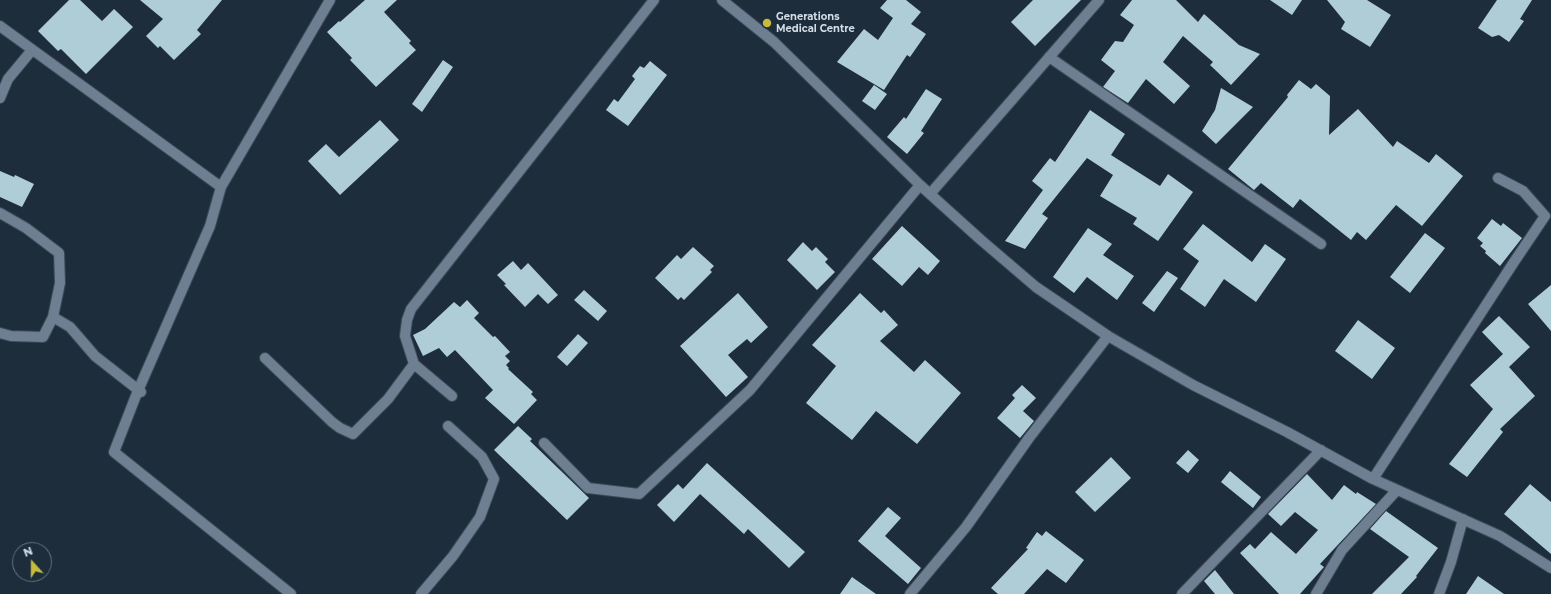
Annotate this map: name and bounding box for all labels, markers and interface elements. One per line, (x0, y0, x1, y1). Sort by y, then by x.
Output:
place label: Generations Medical Centre (776, 11, 855, 34)
marker: Generations Medical Centre (761, 17, 773, 29)
north arrow (12, 542, 52, 582)
text: N (21, 544, 35, 560)

